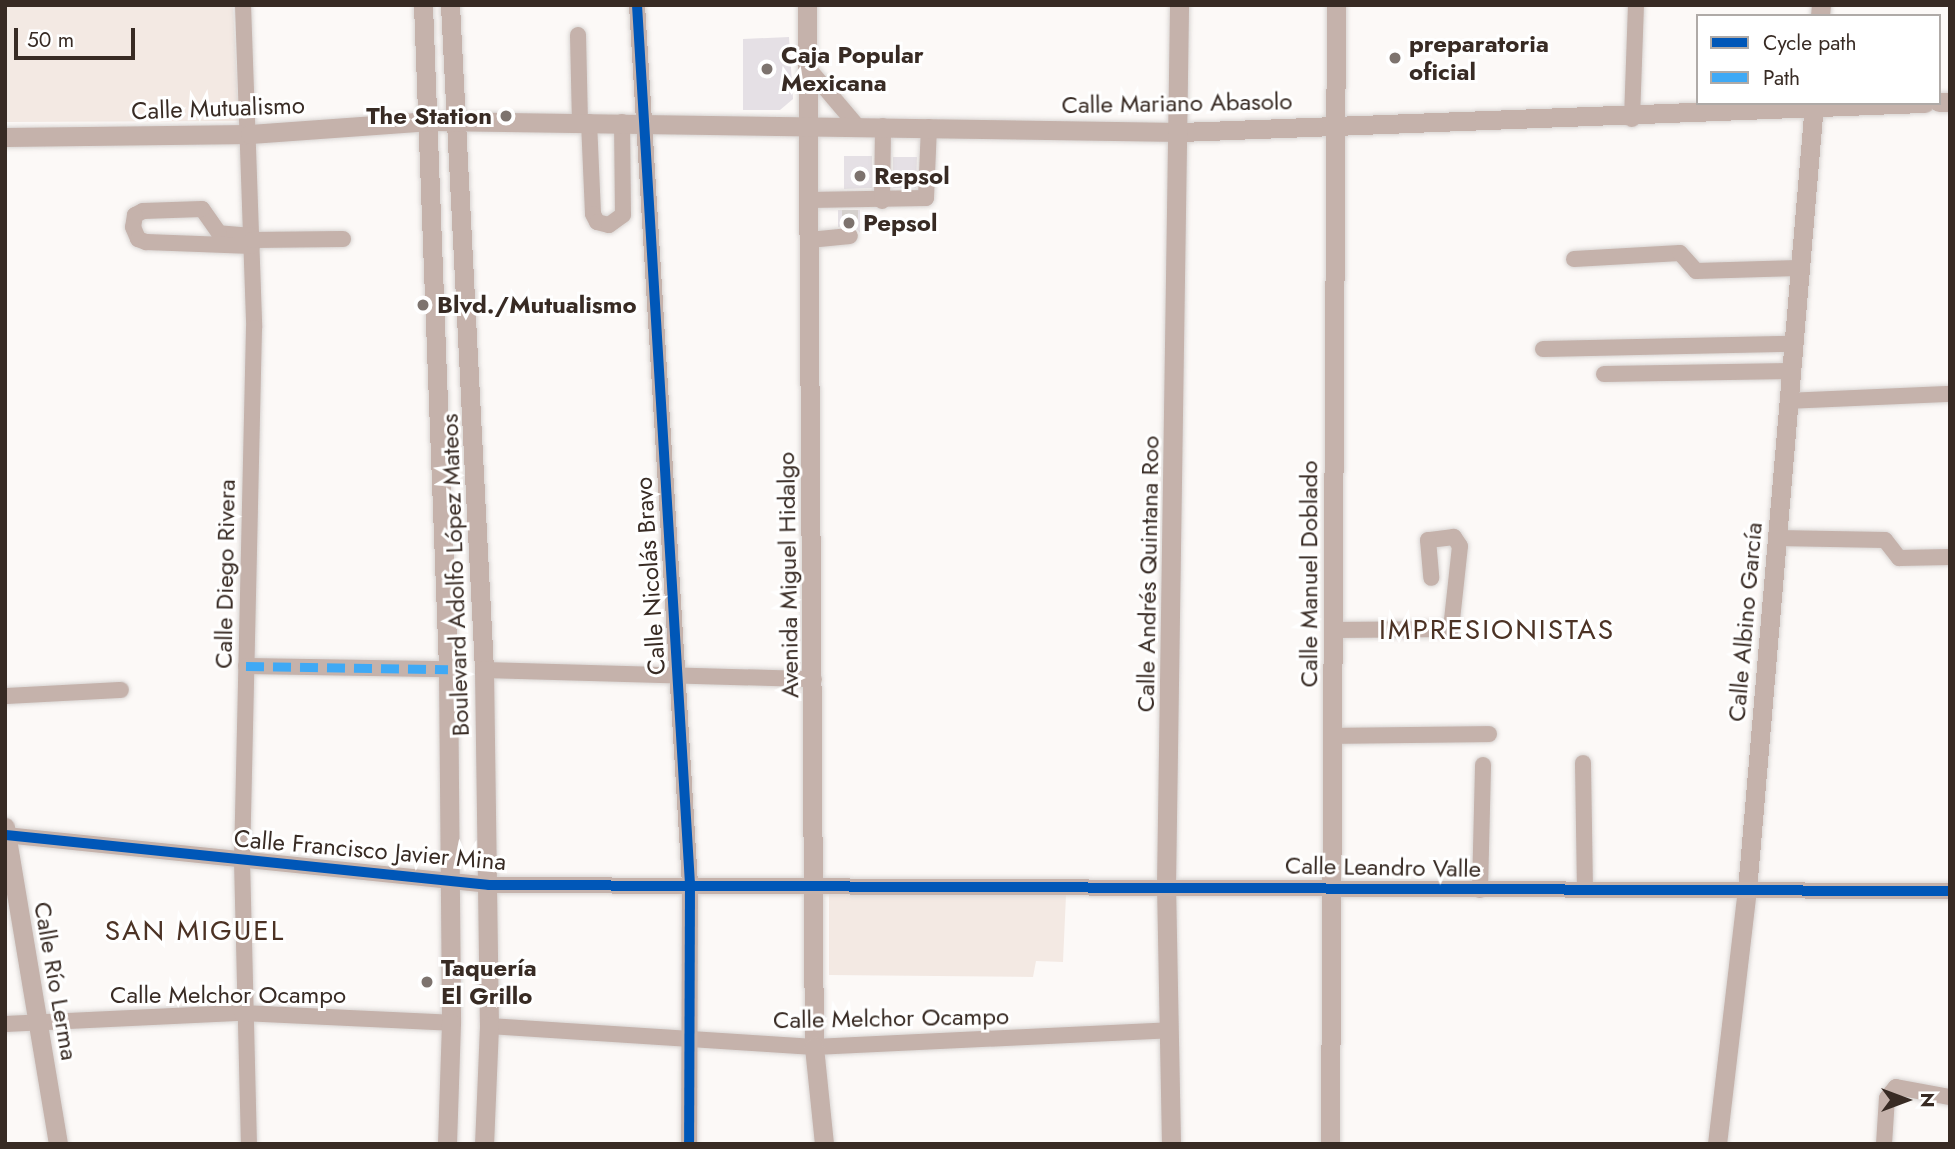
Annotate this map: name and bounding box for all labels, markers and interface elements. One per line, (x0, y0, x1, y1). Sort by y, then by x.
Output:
scale bar (18, 14, 138, 58)
legend (1696, 14, 1941, 105)
text: 50 m (27, 25, 74, 55)
text: Cycle path (1763, 28, 1856, 58)
place label: preparatoria oficial (1409, 30, 1549, 86)
place label: Caja Popular Mexicana (781, 41, 924, 97)
marker: preparatoria oficial (1387, 50, 1403, 66)
marker: Caja Popular Mexicana (759, 61, 775, 77)
text: Path (1763, 63, 1800, 93)
street label: Calle Mariano Abasolo (1061, 87, 1293, 119)
street label: Calle Mutualismo (131, 91, 305, 125)
place label: The Station (366, 102, 492, 130)
marker: The Station (498, 108, 514, 124)
place label: Repsol (874, 162, 950, 190)
marker: Repsol (852, 168, 868, 184)
place label: Pepsol (863, 209, 937, 237)
marker: Pepsol (841, 215, 857, 231)
place label: Blvd./Mutualismo (437, 291, 637, 319)
marker: Blvd./Mutualismo (415, 297, 431, 313)
street label: Boulevard Adolfo López Mateos (435, 413, 475, 737)
street label: Calle Andrés Quintana Roo (1131, 436, 1165, 712)
street label: Avenida Miguel Hidalgo (771, 452, 805, 698)
street label: Calle Manuel Doblado (1295, 461, 1323, 687)
street label: Calle Nicolás Bravo (629, 476, 671, 676)
street label: Calle Diego Rivera (209, 479, 241, 669)
street label: Calle Albino García (1722, 521, 1768, 723)
district label: IMPRESIONISTAS (1381, 613, 1613, 647)
street label: Calle Francisco Javier Mina (233, 824, 507, 876)
street label: Calle Leandro Valle (1285, 851, 1481, 883)
street label: Calle Río Lerma (28, 900, 84, 1062)
district label: SAN MIGUEL (106, 914, 284, 948)
place label: Taquería El Grillo (441, 954, 537, 1010)
marker: Taquería El Grillo (419, 974, 435, 990)
street label: Calle Melchor Ocampo (110, 981, 346, 1009)
street label: Calle Melchor Ocampo (773, 1002, 1009, 1034)
north arrow (1871, 1065, 1941, 1135)
text: N (1914, 1092, 1941, 1108)

